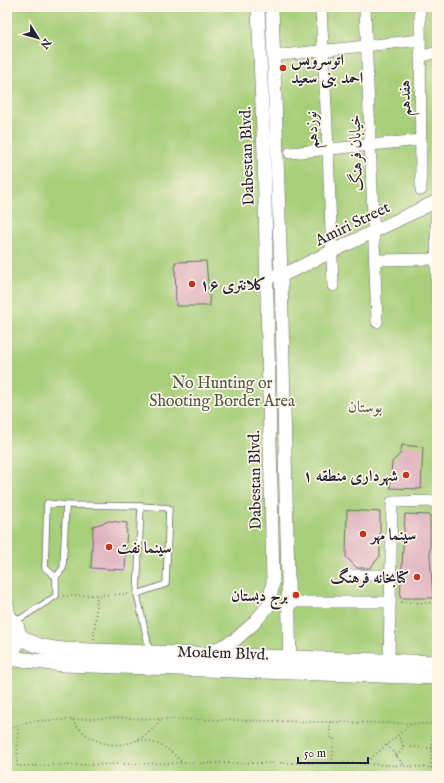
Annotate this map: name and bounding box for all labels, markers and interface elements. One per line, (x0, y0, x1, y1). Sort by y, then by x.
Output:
north arrow (18, 18, 58, 58)
text: N (36, 35, 54, 52)
place label: اتوسرویس احمد بنی سعید (291, 51, 363, 89)
marker: اتوسرویس احمد بنی سعید (278, 63, 288, 73)
street label: هفدهم (396, 80, 420, 116)
street label: Dabestan Blvd. (236, 106, 260, 206)
street label: نوزدهم (302, 110, 328, 149)
street label: خیابان فرهنگ (344, 114, 368, 192)
street label: Amiri Street (311, 198, 394, 252)
place label: کلانتری ۱۶ (200, 276, 266, 296)
marker: کلانتری ۱۶ (187, 279, 197, 289)
park label: No Hunting or Shooting Border Area (149, 374, 295, 412)
park label: بوستان (348, 398, 382, 418)
street label: Dabestan Blvd. (245, 430, 267, 530)
place label: شهرداری منطقه ۱ (303, 467, 398, 487)
marker: شهرداری منطقه ۱ (401, 470, 411, 480)
place label: سینما مهر (369, 526, 416, 546)
marker: سینما مهر (358, 529, 368, 539)
place label: سینما نفت (117, 539, 172, 559)
marker: سینما نفت (104, 542, 114, 552)
place label: کتابخانه فرهنگ (330, 567, 409, 589)
marker: کتابخانه فرهنگ (412, 572, 422, 582)
place label: برج دبستان (231, 587, 288, 610)
marker: برج دبستان (291, 590, 301, 600)
street label: Moalem Blvd. (177, 642, 269, 666)
scale bar (298, 739, 368, 765)
text: 50 m (304, 746, 326, 761)

